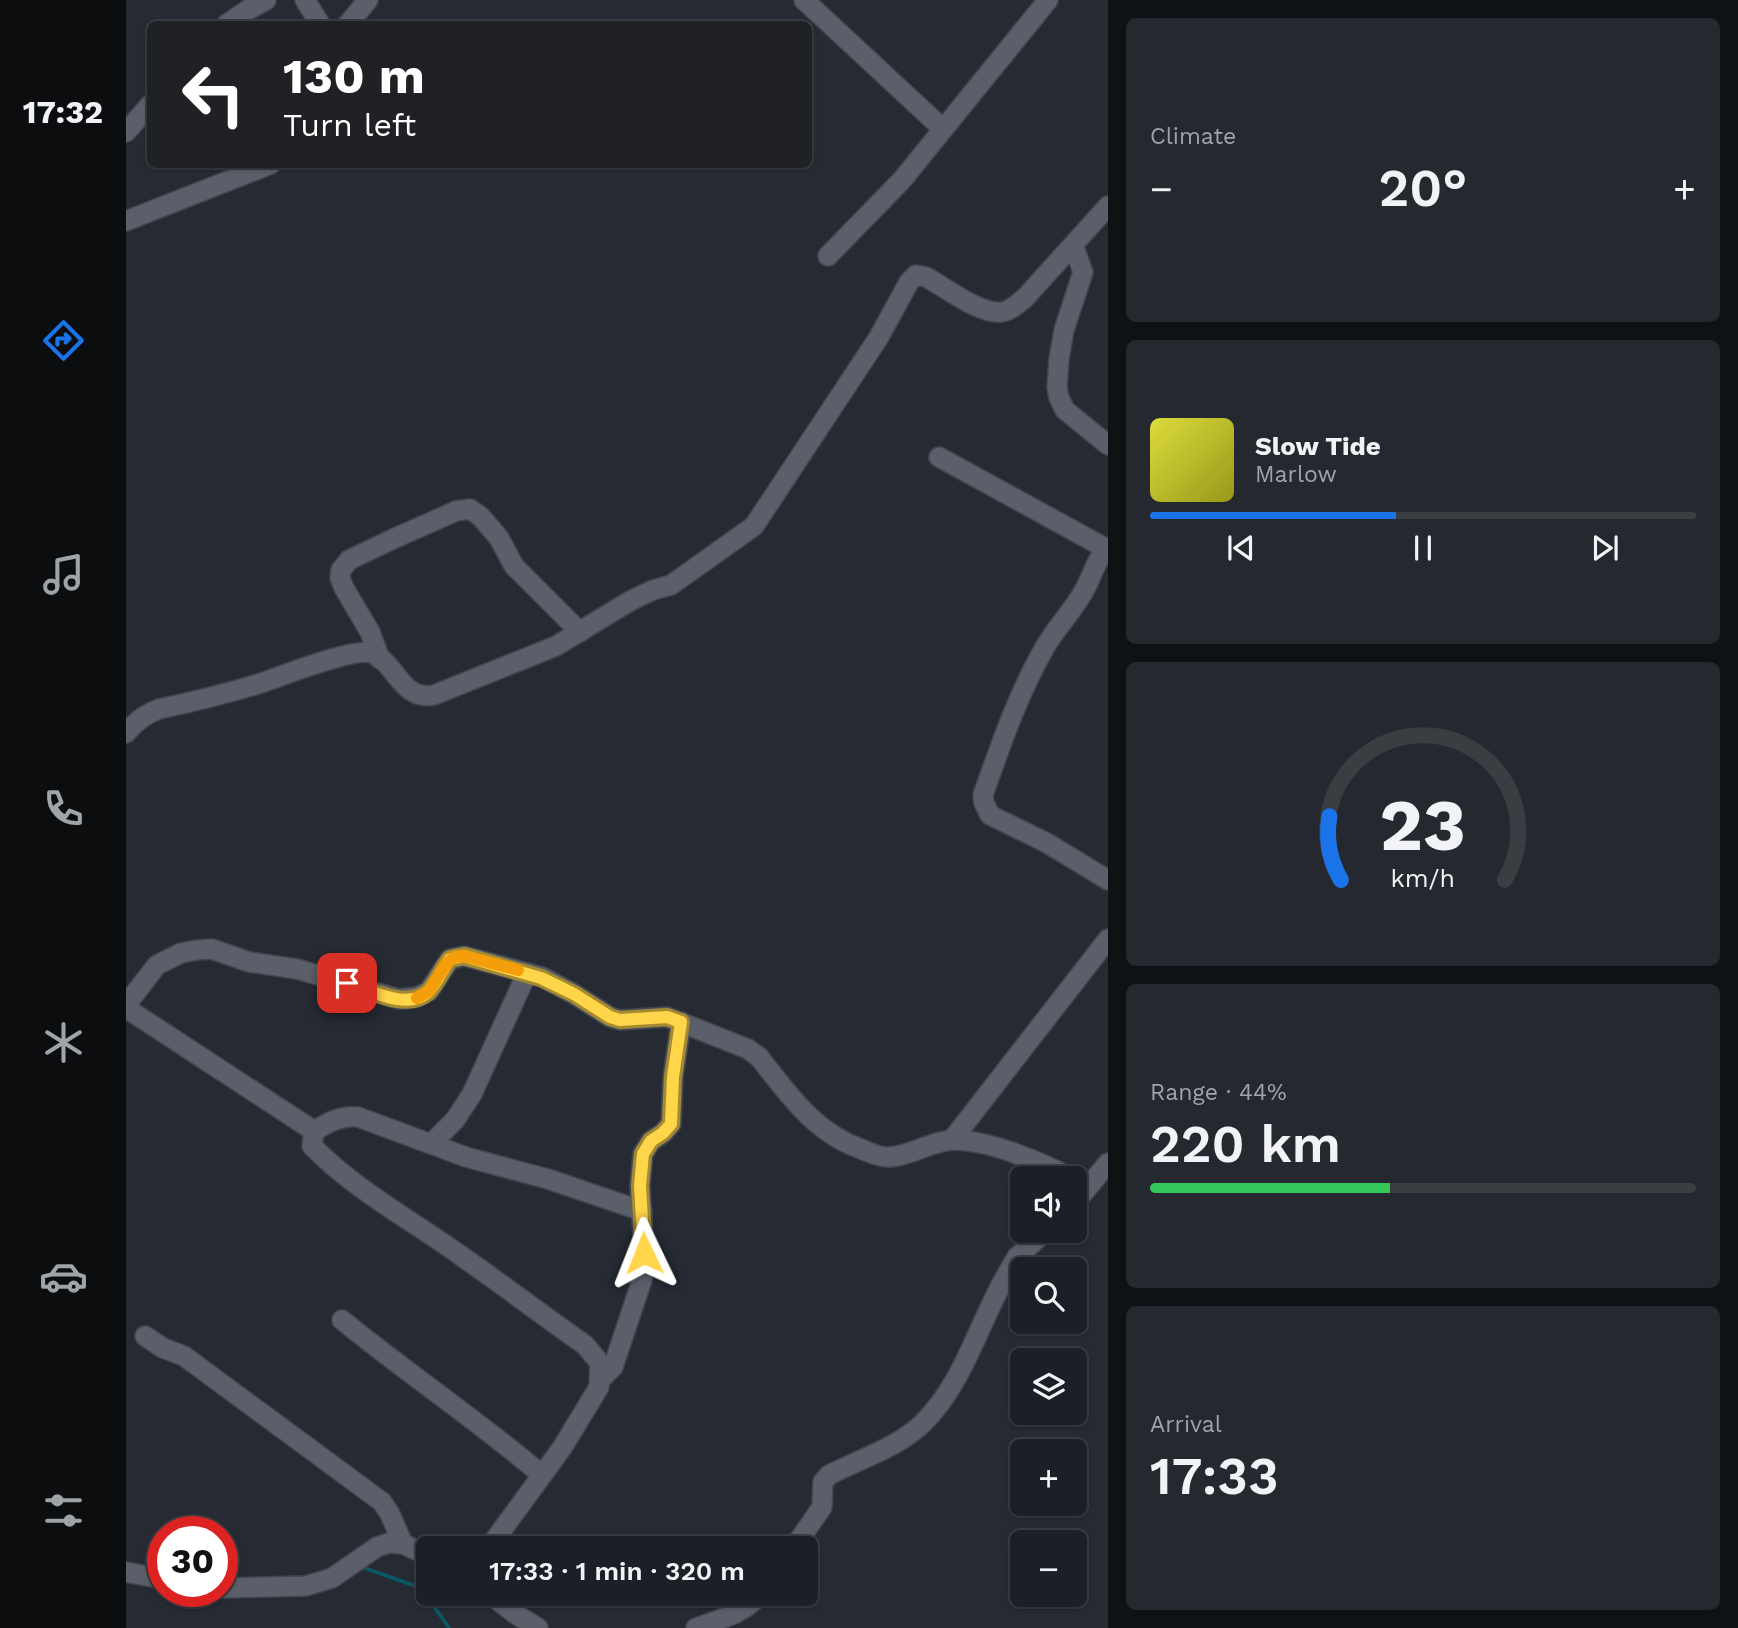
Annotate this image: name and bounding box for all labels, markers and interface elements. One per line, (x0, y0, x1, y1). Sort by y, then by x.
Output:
text: 130 m (283, 47, 425, 105)
icon: left (168, 49, 259, 140)
text: 17:32 (23, 93, 103, 131)
text: Turn left (283, 106, 416, 144)
text: Climate (1150, 123, 1236, 150)
text: 20° (1379, 158, 1467, 219)
text: − (1150, 167, 1173, 211)
text: + (1673, 167, 1696, 211)
icon: directions (39, 316, 88, 365)
text: Slow Tide (1255, 431, 1381, 461)
text: Marlow (1255, 461, 1337, 488)
icon: previous (1222, 529, 1260, 567)
icon: pause (1404, 529, 1442, 567)
icon: next (1586, 529, 1624, 567)
icon: music (39, 550, 88, 599)
text: 23 (1380, 782, 1466, 868)
icon: phone (39, 784, 88, 833)
text: km/h (1391, 864, 1455, 893)
pin (317, 953, 377, 1013)
icon: arrive (328, 964, 366, 1002)
icon: climate (39, 1018, 88, 1067)
text: Range · 44% (1150, 1079, 1287, 1106)
text: 220 km (1150, 1114, 1341, 1175)
map controls (1010, 1166, 1087, 1607)
button: sound (1010, 1166, 1087, 1243)
position arrow (607, 1216, 681, 1290)
icon: car (39, 1252, 88, 1301)
button: search (1010, 1257, 1087, 1334)
button: layers (1010, 1348, 1087, 1425)
text: Arrival (1150, 1411, 1222, 1438)
button: + (1010, 1439, 1087, 1516)
text: 17:33 (1150, 1446, 1279, 1507)
icon: filters (39, 1486, 88, 1535)
speed limit sign: 30 (147, 1516, 238, 1607)
button: − (1010, 1530, 1087, 1607)
text: 17:33 · 1 min · 320 m (489, 1556, 745, 1586)

